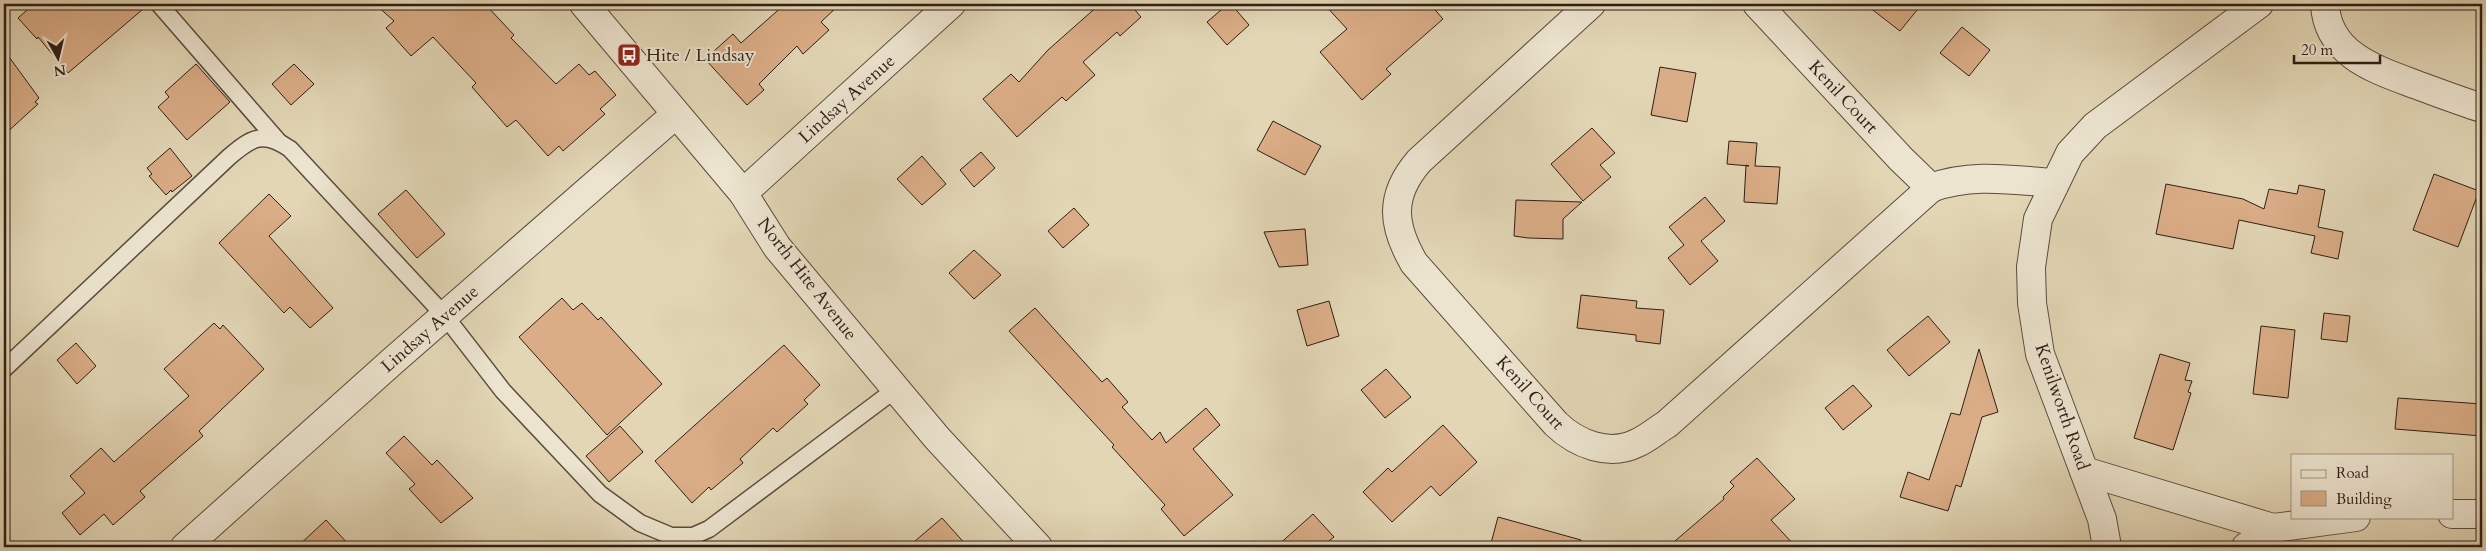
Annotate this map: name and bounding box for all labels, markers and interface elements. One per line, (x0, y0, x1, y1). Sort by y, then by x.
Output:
north arrow (32, 32, 82, 82)
scale bar (2294, 32, 2380, 64)
text: 20 m (2301, 40, 2333, 60)
bus stop icon: Hite / Lindsay (616, 42, 642, 68)
place label: Hite / Lindsay (646, 43, 755, 68)
street label: Lindsay Avenue (793, 49, 901, 149)
street label: Kenil Court (1803, 55, 1884, 139)
text: N (52, 60, 67, 81)
street label: North Hite Avenue (751, 213, 863, 345)
street label: Lindsay Avenue (376, 279, 484, 379)
street label: Kenilworth Road (2029, 340, 2095, 474)
street label: Kenil Court (1490, 350, 1570, 436)
legend (2291, 454, 2454, 518)
text: Road (2336, 463, 2369, 483)
text: Building (2336, 489, 2392, 509)

